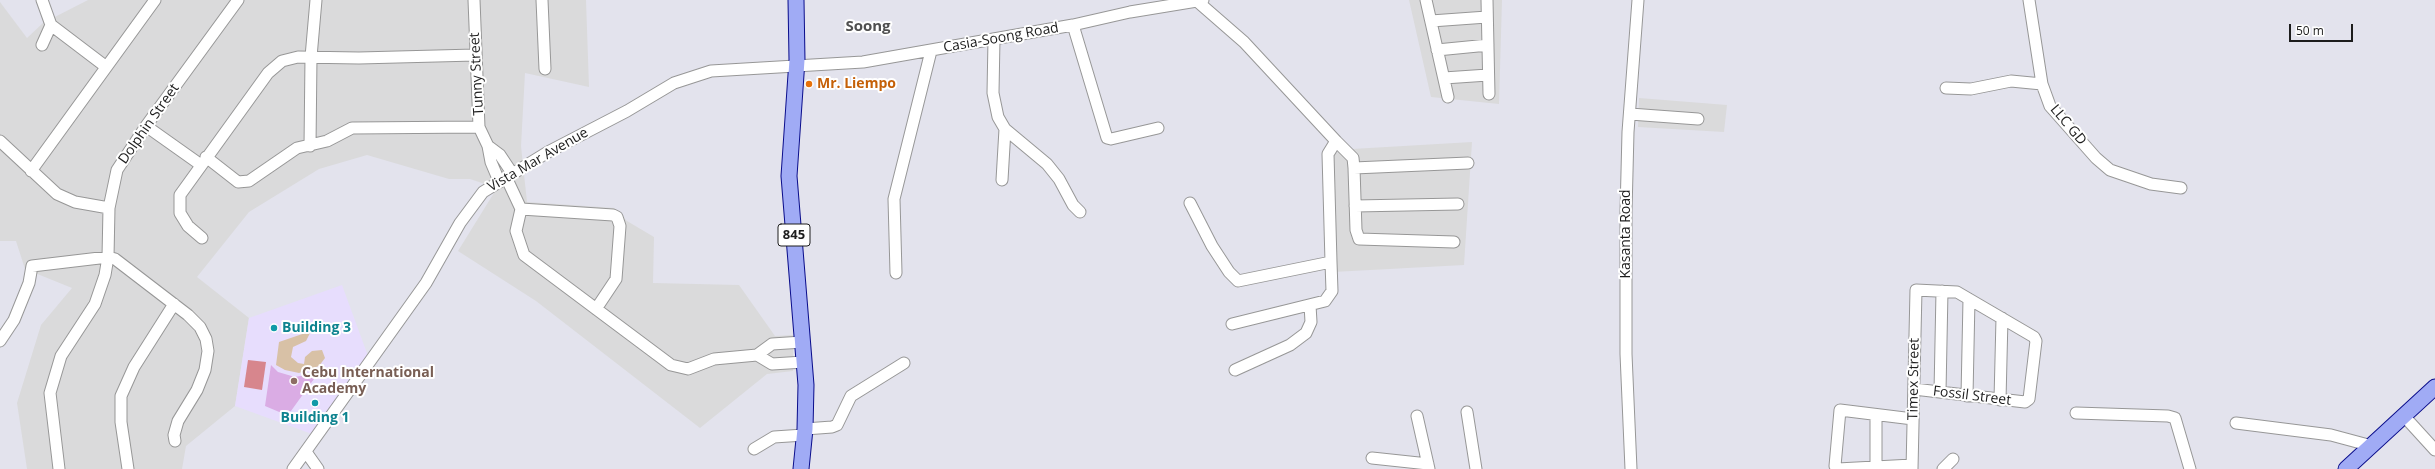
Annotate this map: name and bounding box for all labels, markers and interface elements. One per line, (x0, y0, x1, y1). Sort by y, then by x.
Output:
scale bar (2291, 16, 2355, 42)
district label: Soong (845, 18, 891, 36)
street label: Casia-Soong Road (942, 20, 1060, 56)
text: 50 m (2296, 22, 2324, 39)
street label: Tunny Street (466, 32, 488, 116)
place label: Mr. Liempo (817, 76, 896, 92)
marker: Mr. Liempo (804, 79, 814, 89)
street label: Dolphin Street (115, 81, 183, 167)
street label: LLC GD (2046, 101, 2090, 149)
street label: Vista Mar Avenue (485, 124, 591, 196)
street label: Kasanta Road (1618, 189, 1634, 279)
road number: 845 (778, 224, 810, 246)
place label: Building 3 (282, 320, 351, 336)
marker: Building 3 (269, 323, 279, 333)
street label: Timex Street (1905, 338, 1923, 420)
place label: Cebu International Academy (302, 365, 434, 398)
marker: Cebu International Academy (289, 376, 299, 386)
street label: Fossil Street (1932, 383, 2012, 409)
marker: Building 1 (310, 398, 320, 408)
place label: Building 1 (280, 410, 350, 426)

